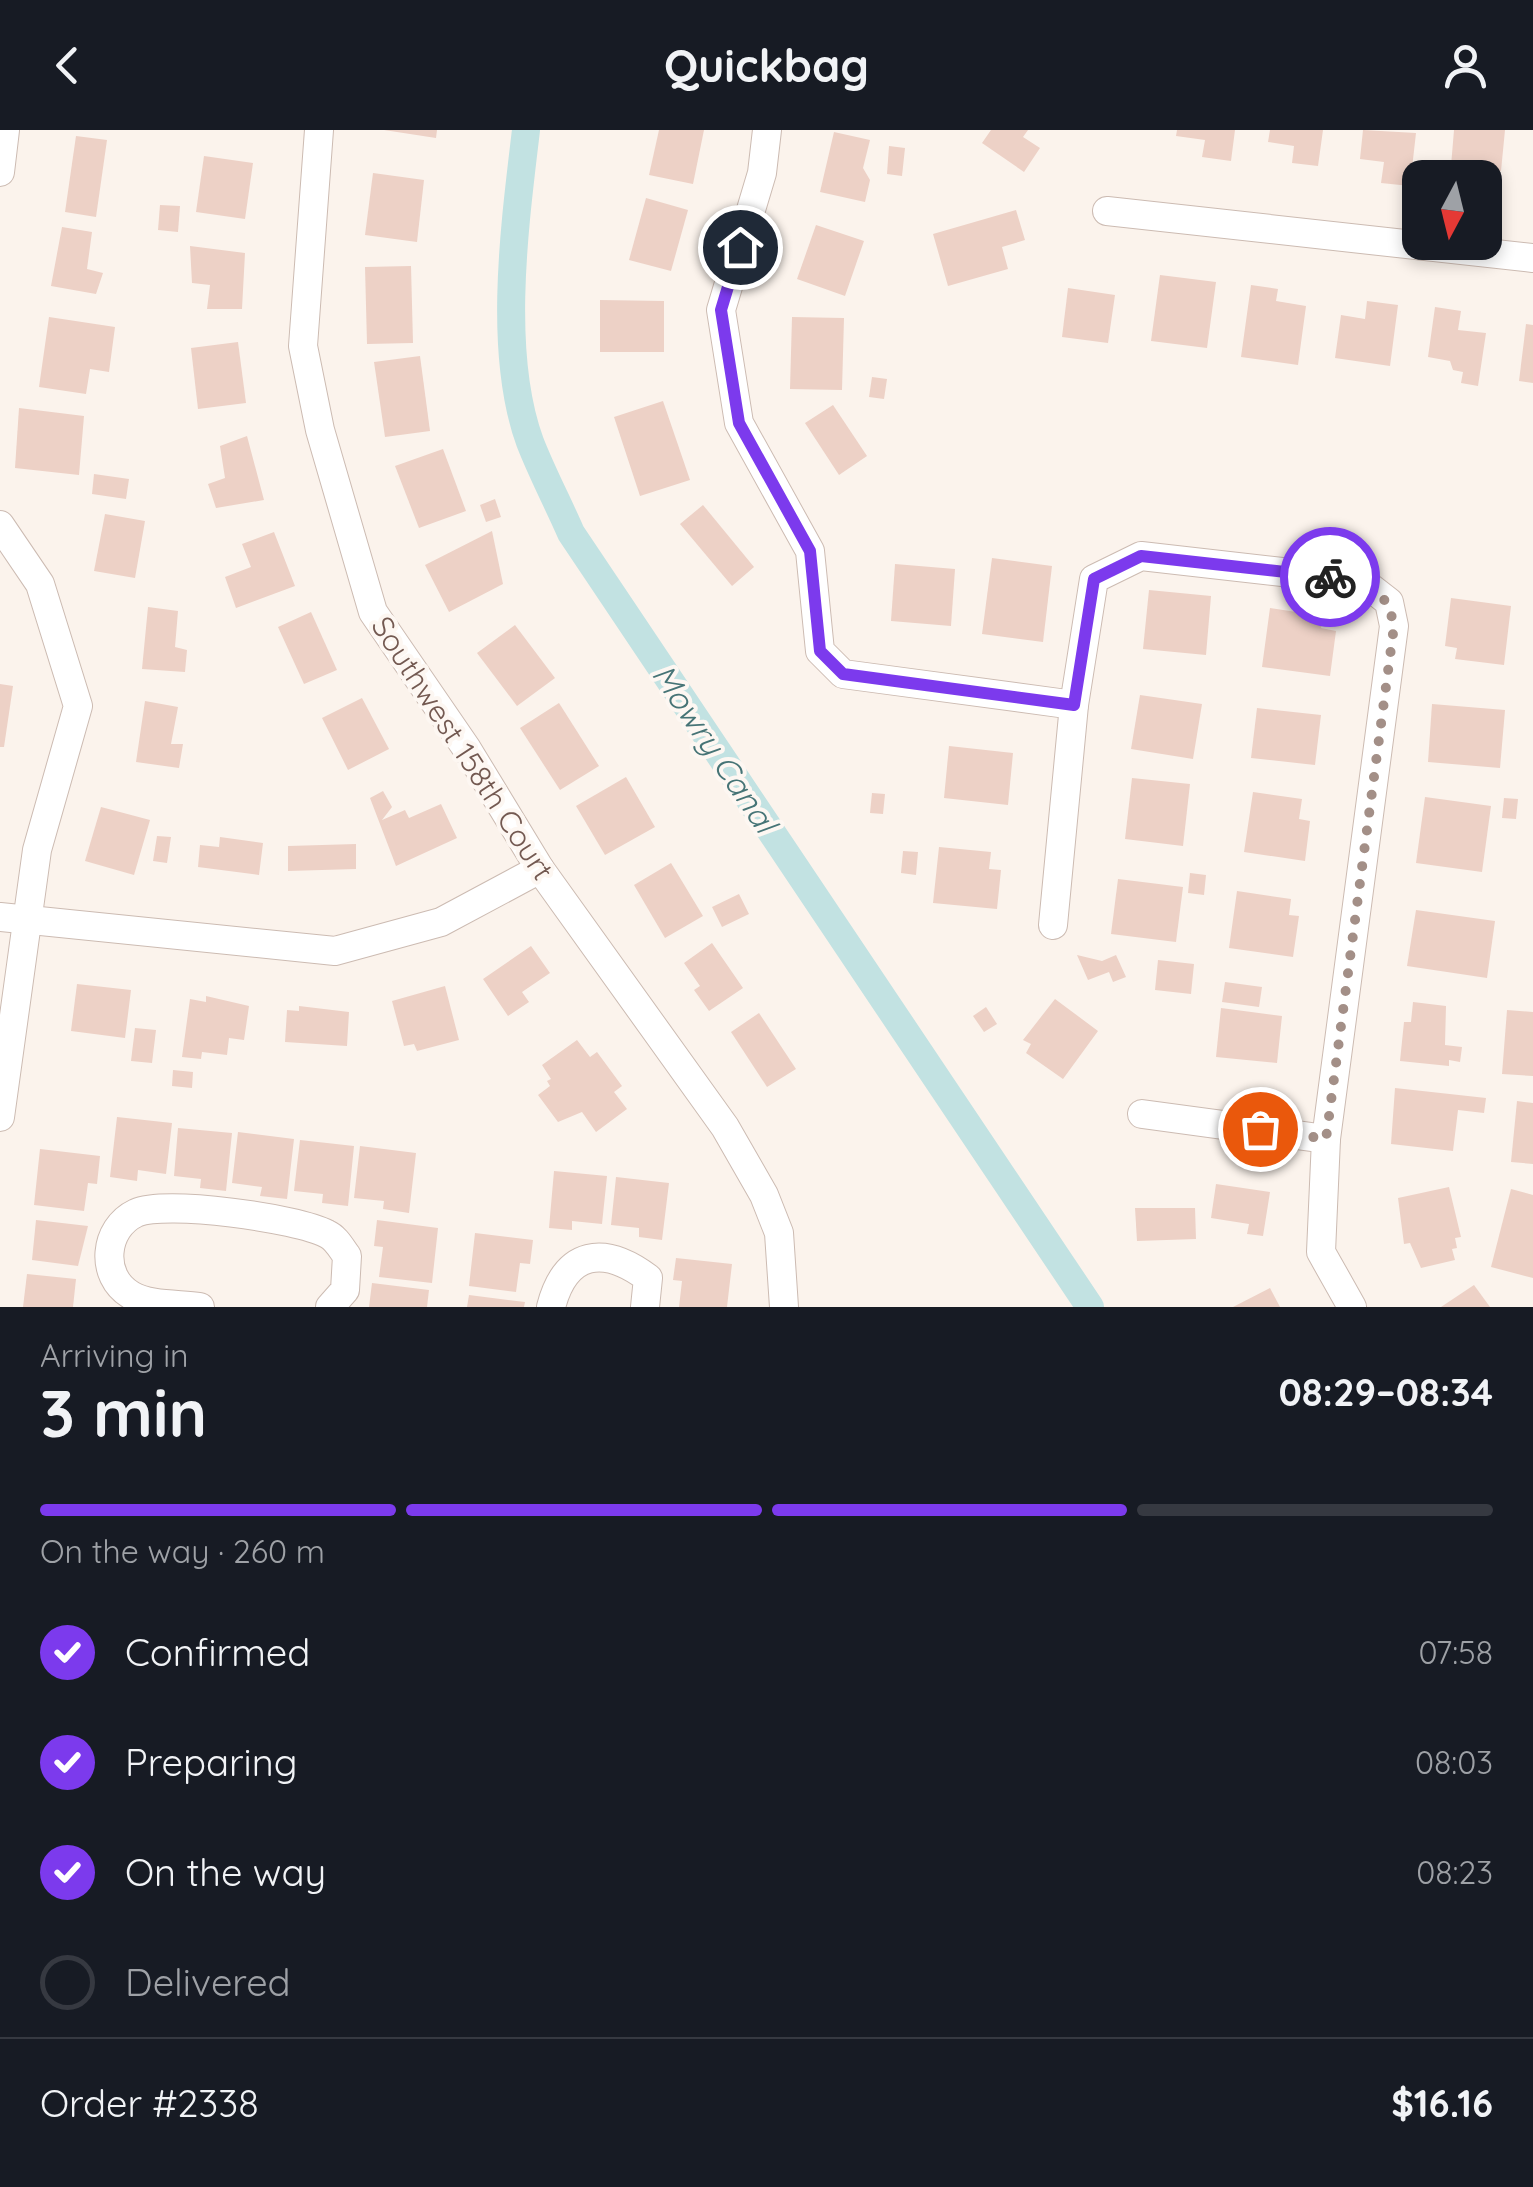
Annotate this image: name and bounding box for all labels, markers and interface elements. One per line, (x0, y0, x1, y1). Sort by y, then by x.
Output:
text: Quickbag (664, 37, 869, 93)
icon: back (40, 38, 95, 93)
icon: person (1438, 38, 1493, 93)
north arrow (1402, 160, 1502, 260)
map controls (1402, 160, 1502, 260)
pin (698, 205, 783, 290)
icon: home (713, 220, 768, 275)
courier (1280, 527, 1380, 627)
icon: bike (1303, 550, 1358, 605)
street label: Southwest 158th Court (364, 609, 562, 887)
water label: Mowry Canal (644, 656, 788, 843)
pin (1218, 1087, 1303, 1172)
icon: bag (1233, 1102, 1288, 1157)
text: Arriving in (40, 1335, 189, 1375)
text: 08:29–08:34 (1278, 1368, 1493, 1416)
text: 3 min (40, 1372, 207, 1453)
text: On the way · 260 m (40, 1531, 325, 1571)
icon: check (40, 1625, 95, 1680)
text: Confirmed (125, 1628, 310, 1676)
text: 07:58 (1419, 1632, 1493, 1672)
icon: check (40, 1735, 95, 1790)
text: Preparing (125, 1738, 297, 1786)
text: 08:03 (1415, 1742, 1493, 1782)
icon: check (40, 1845, 95, 1900)
text: On the way (125, 1848, 326, 1896)
text: 08:23 (1416, 1852, 1493, 1892)
text: Delivered (125, 1958, 291, 2006)
text: Order #2338 (40, 2079, 259, 2127)
text: $16.16 (1391, 2079, 1493, 2127)

